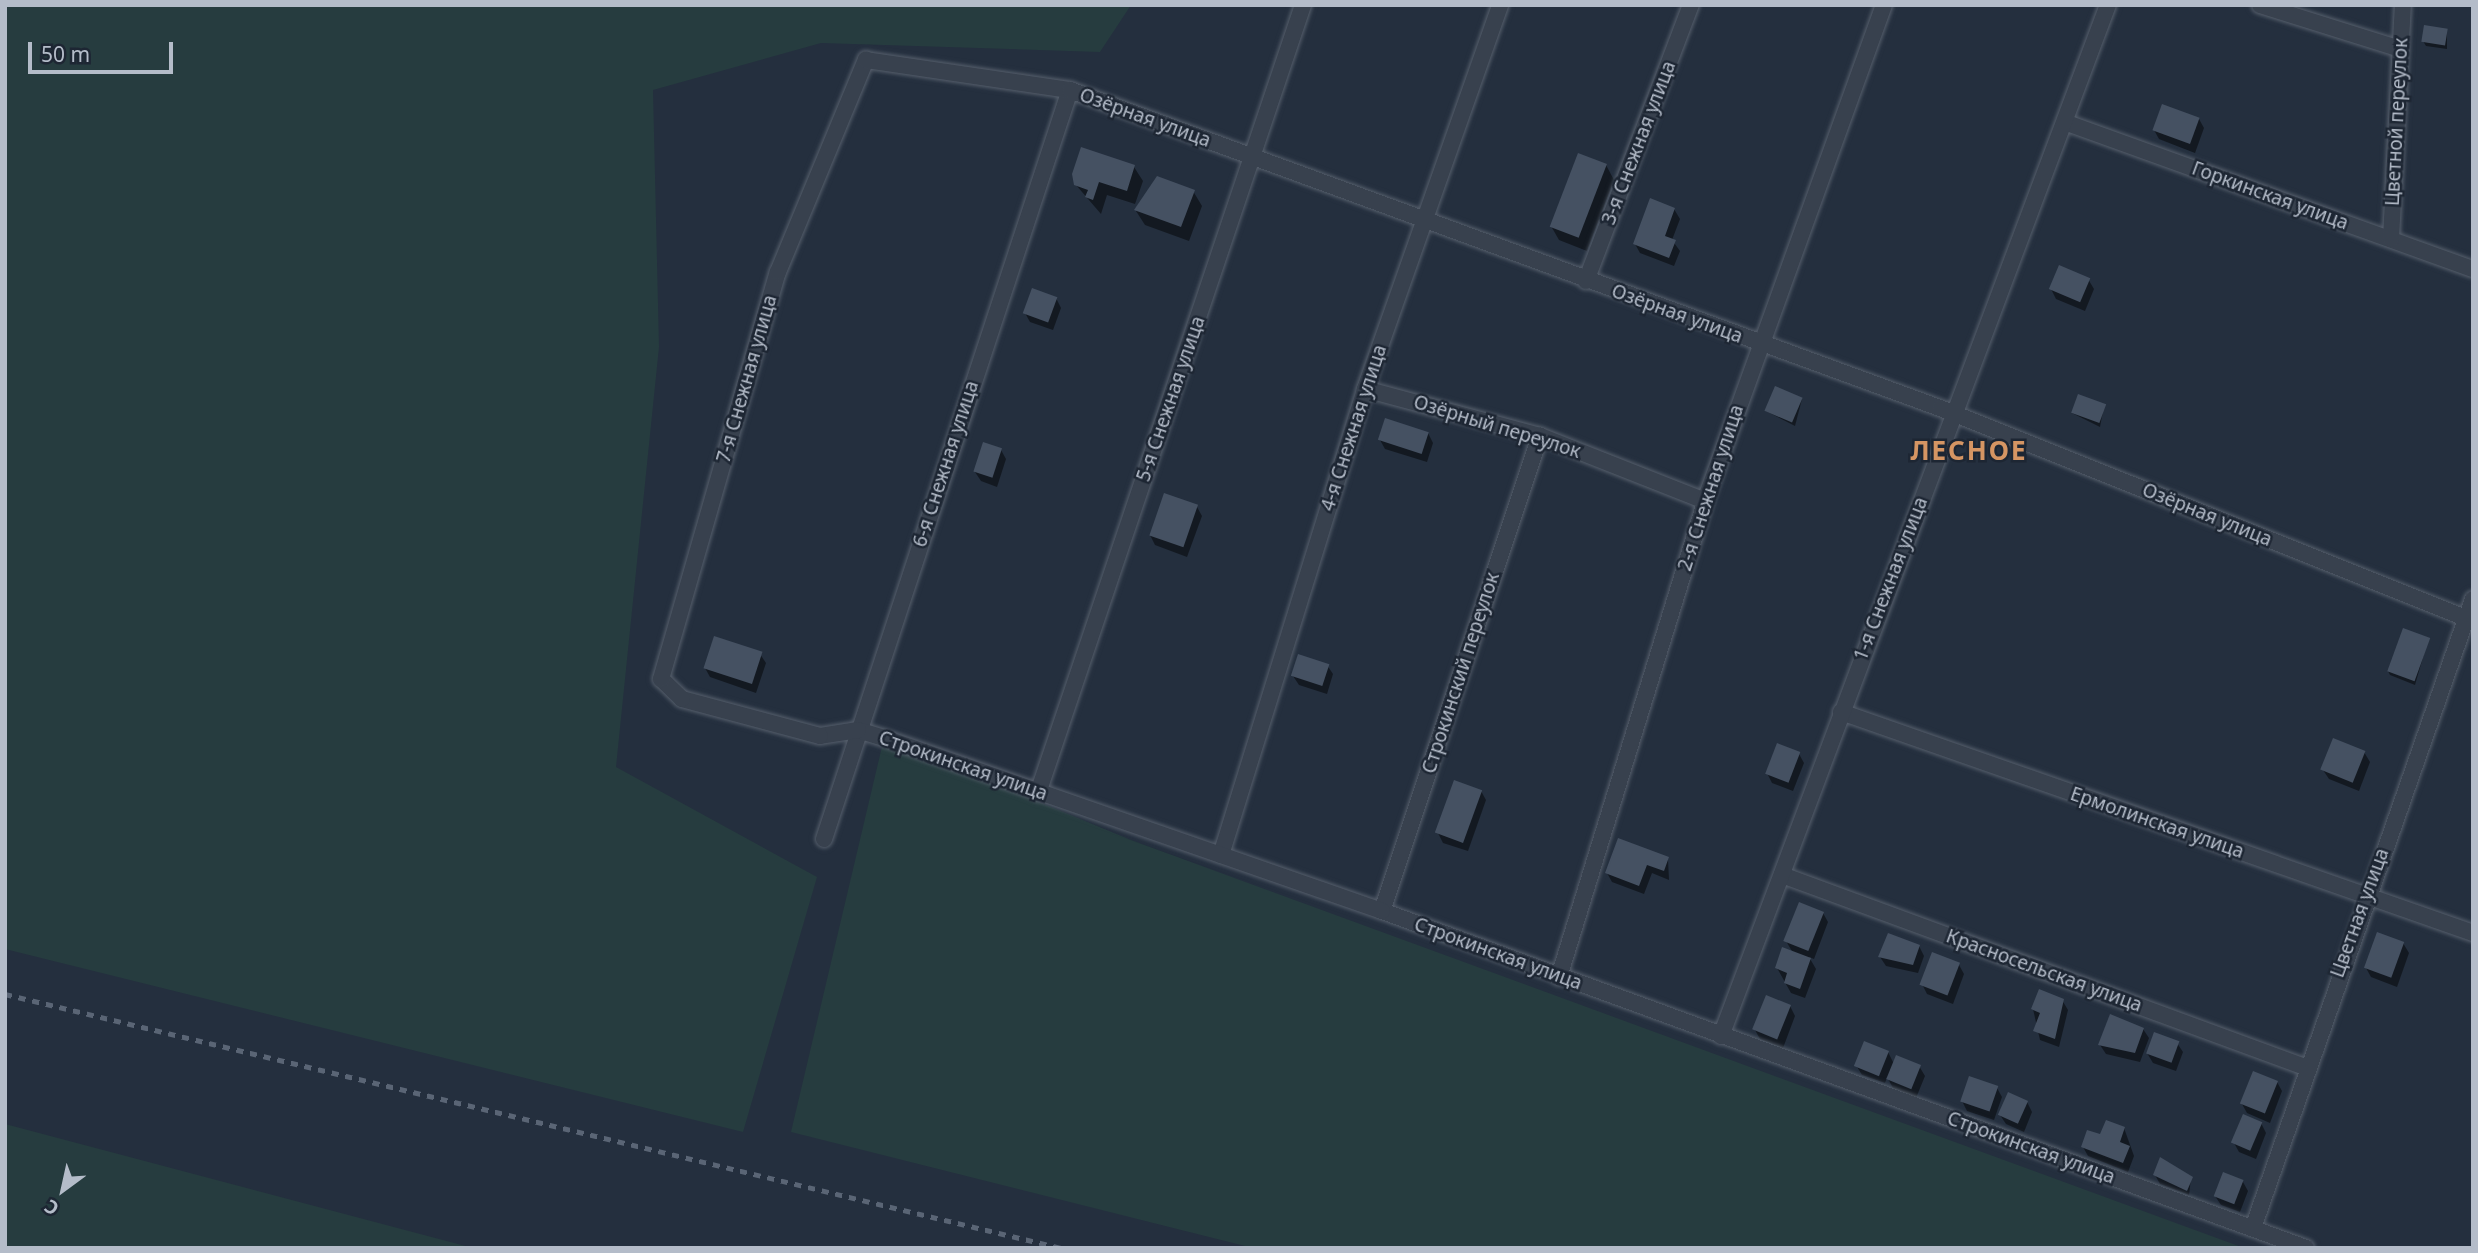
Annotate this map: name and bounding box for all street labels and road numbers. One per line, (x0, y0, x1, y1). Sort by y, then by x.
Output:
street label: Цветной переулок (2381, 37, 2413, 207)
street label: 3-я Снежная улица (1597, 58, 1681, 228)
street label: Озёрная улица (1076, 84, 1214, 152)
street label: Горкинская улица (2189, 157, 2351, 235)
street label: Озёрная улица (1608, 280, 1746, 348)
street label: 7-я Снежная улица (712, 293, 782, 465)
street label: 5-я Снежная улица (1132, 313, 1210, 485)
street label: 4-я Снежная улица (1316, 342, 1392, 514)
street label: 6-я Снежная улица (908, 378, 984, 550)
street label: Озёрный переулок (1411, 391, 1583, 463)
street label: 2-я Снежная улица (1673, 402, 1749, 574)
street label: Озёрная улица (2139, 479, 2275, 551)
street label: 1-я Снежная улица (1849, 494, 1933, 664)
street label: Строкинский переулок (1418, 570, 1504, 776)
street label: Строкинская улица (876, 726, 1050, 806)
street label: Ермолинская улица (2067, 783, 2247, 863)
street label: Цветная улица (2326, 845, 2394, 981)
street label: Строкинская улица (1411, 913, 1585, 995)
street label: Красносельская улица (1943, 925, 2145, 1017)
street label: Строкинская улица (1944, 1107, 2118, 1189)

